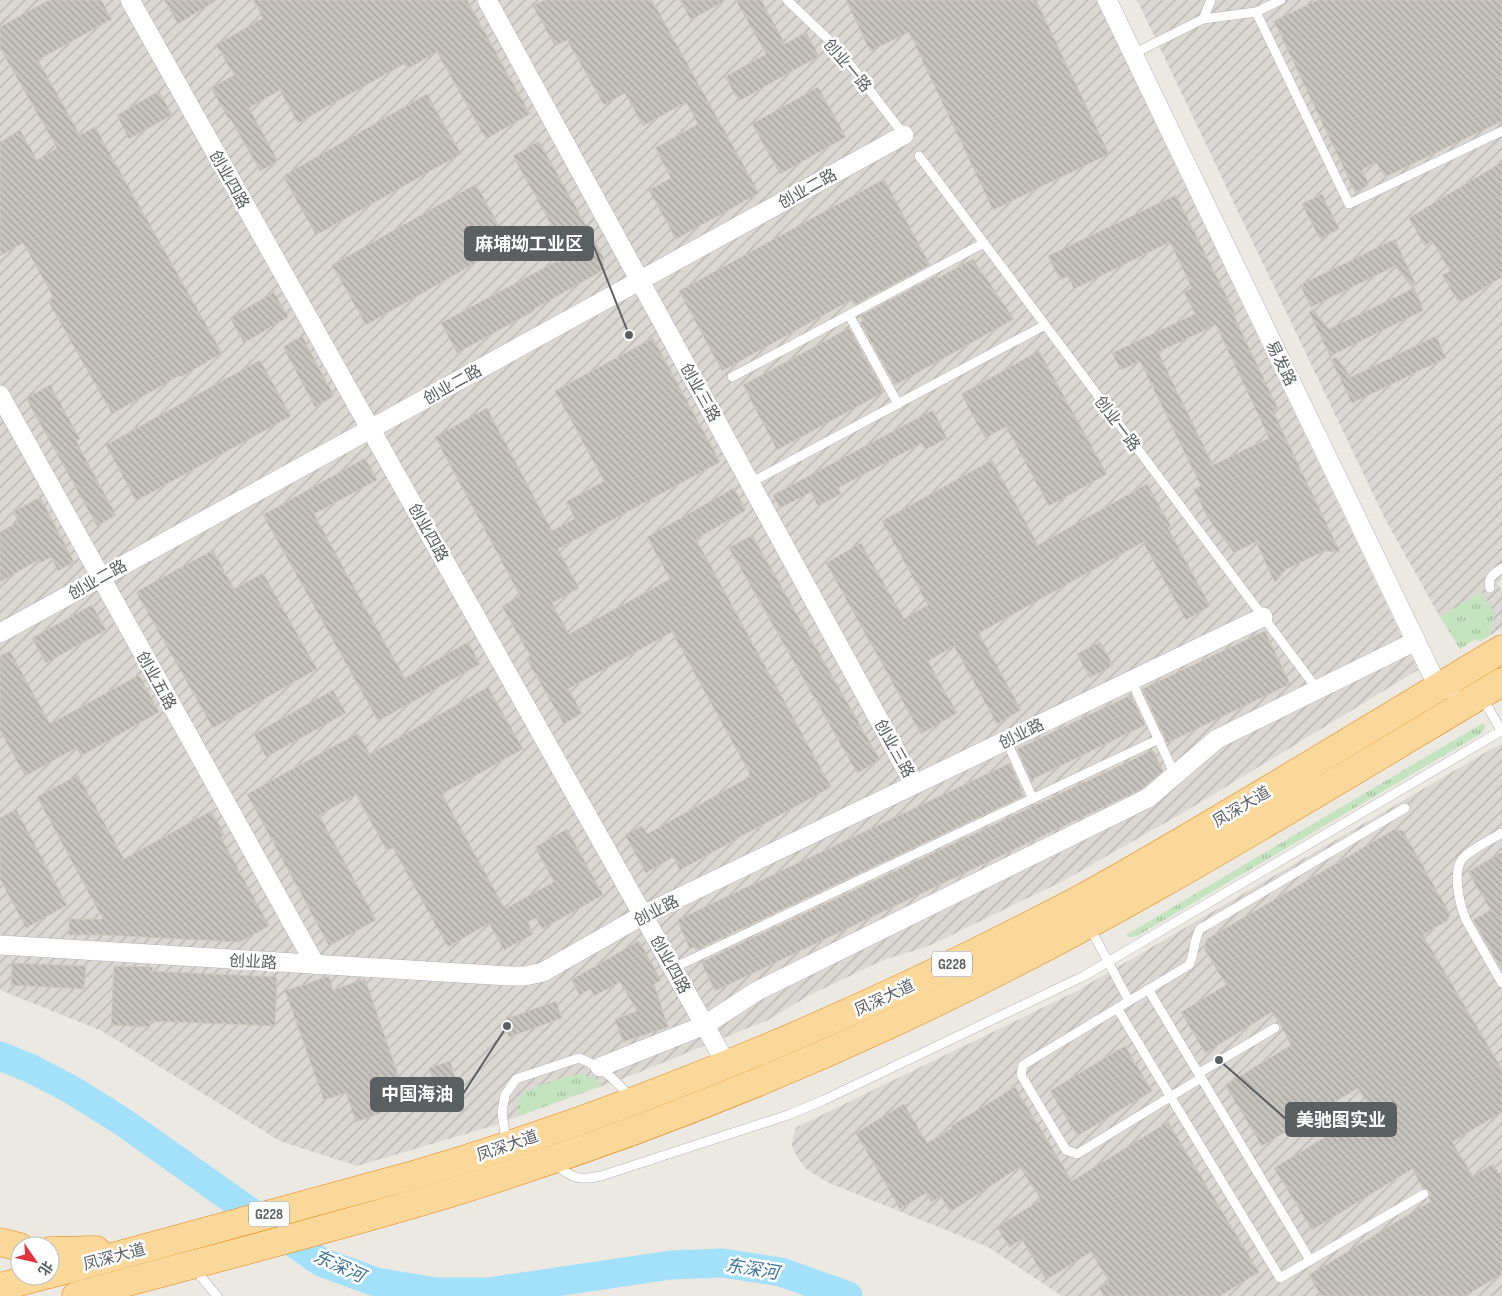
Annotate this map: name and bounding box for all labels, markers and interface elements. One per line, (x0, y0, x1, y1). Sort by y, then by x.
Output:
street label: 创业一路 (819, 35, 875, 97)
street label: 创业四路 (205, 147, 253, 212)
street label: 创业二路 (775, 165, 840, 213)
callout: 麻埔坳工业区 (465, 227, 593, 260)
text: 麻埔坳工业区 (475, 234, 583, 255)
street label: 易发路 (1262, 338, 1300, 389)
street label: 创业三路 (676, 360, 724, 425)
street label: 创业二路 (420, 361, 485, 409)
street label: 创业一路 (1090, 393, 1144, 455)
street label: 创业四路 (404, 500, 452, 565)
street label: 创业二路 (65, 556, 130, 604)
street label: 创业五路 (132, 648, 180, 713)
street label: 创业路 (996, 715, 1047, 753)
street label: 创业三路 (870, 716, 918, 781)
street label: 凤深大道 (1209, 783, 1274, 832)
street label: 创业路 (631, 892, 682, 931)
street label: 创业四路 (646, 932, 694, 997)
street label: 创业路 (228, 952, 277, 973)
road number: G228 (932, 952, 972, 976)
street label: 凤深大道 (852, 976, 918, 1020)
callout: 中国海油 (371, 1078, 463, 1111)
text: 中国海油 (381, 1084, 453, 1105)
callout: 美驰图实业 (1286, 1103, 1396, 1136)
text: 美驰图实业 (1296, 1110, 1386, 1131)
street label: 凤深大道 (474, 1127, 541, 1166)
road number: G228 (249, 1202, 289, 1226)
north arrow (10, 1236, 60, 1286)
street label: 凤深大道 (81, 1240, 148, 1275)
water label: 东深河 (310, 1246, 370, 1288)
water label: 东深河 (724, 1255, 783, 1285)
text: 北 (34, 1257, 56, 1279)

